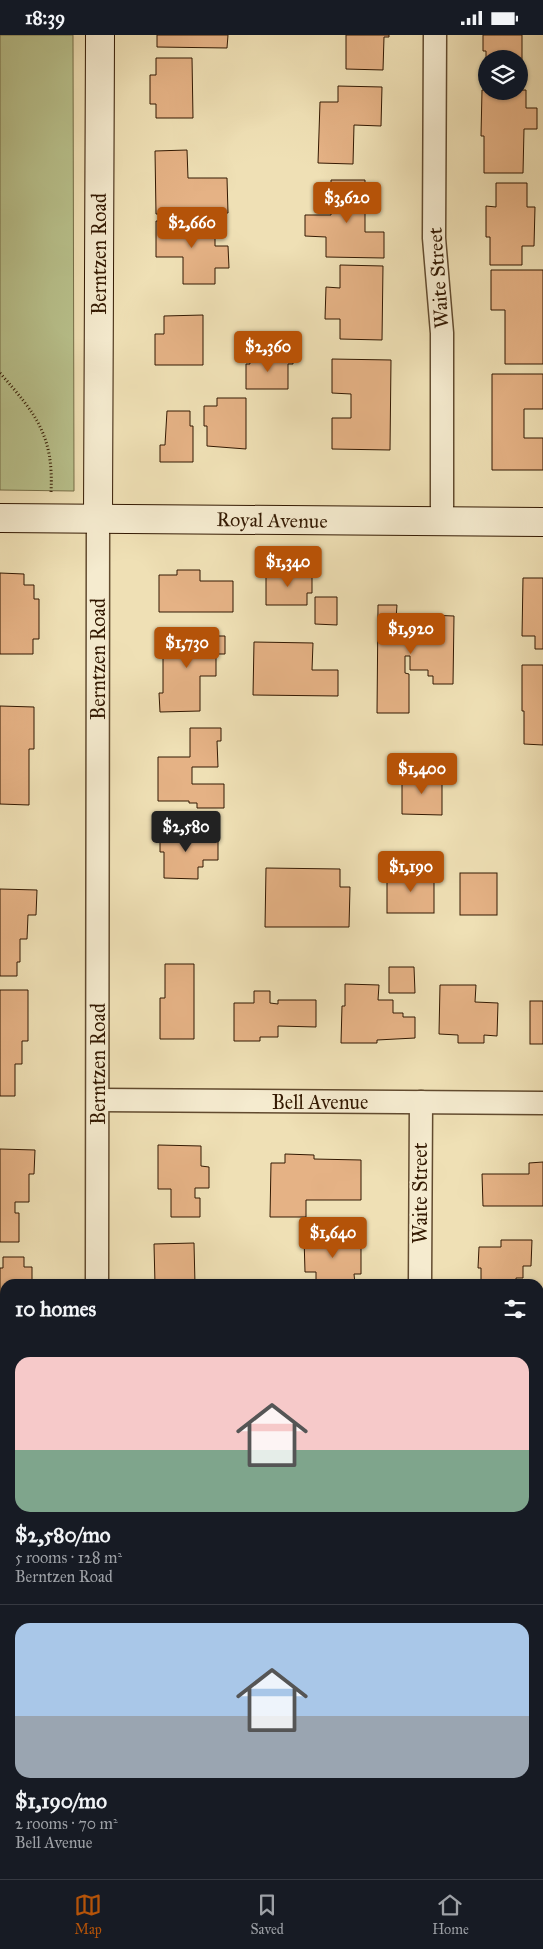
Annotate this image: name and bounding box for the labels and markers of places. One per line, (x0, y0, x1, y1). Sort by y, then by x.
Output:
pin: $3,620 (306, 181, 388, 224)
pin: $2,660 (151, 207, 233, 249)
pin: $2,360 (227, 331, 309, 373)
pin: $1,340 (247, 545, 329, 588)
pin: $1,920 (370, 613, 452, 655)
pin: $1,730 (146, 627, 228, 669)
pin: $1,400 (381, 753, 463, 795)
pin: $2,580 (145, 811, 227, 853)
pin: $1,190 (370, 851, 452, 893)
pin: $1,640 (292, 1217, 374, 1259)

